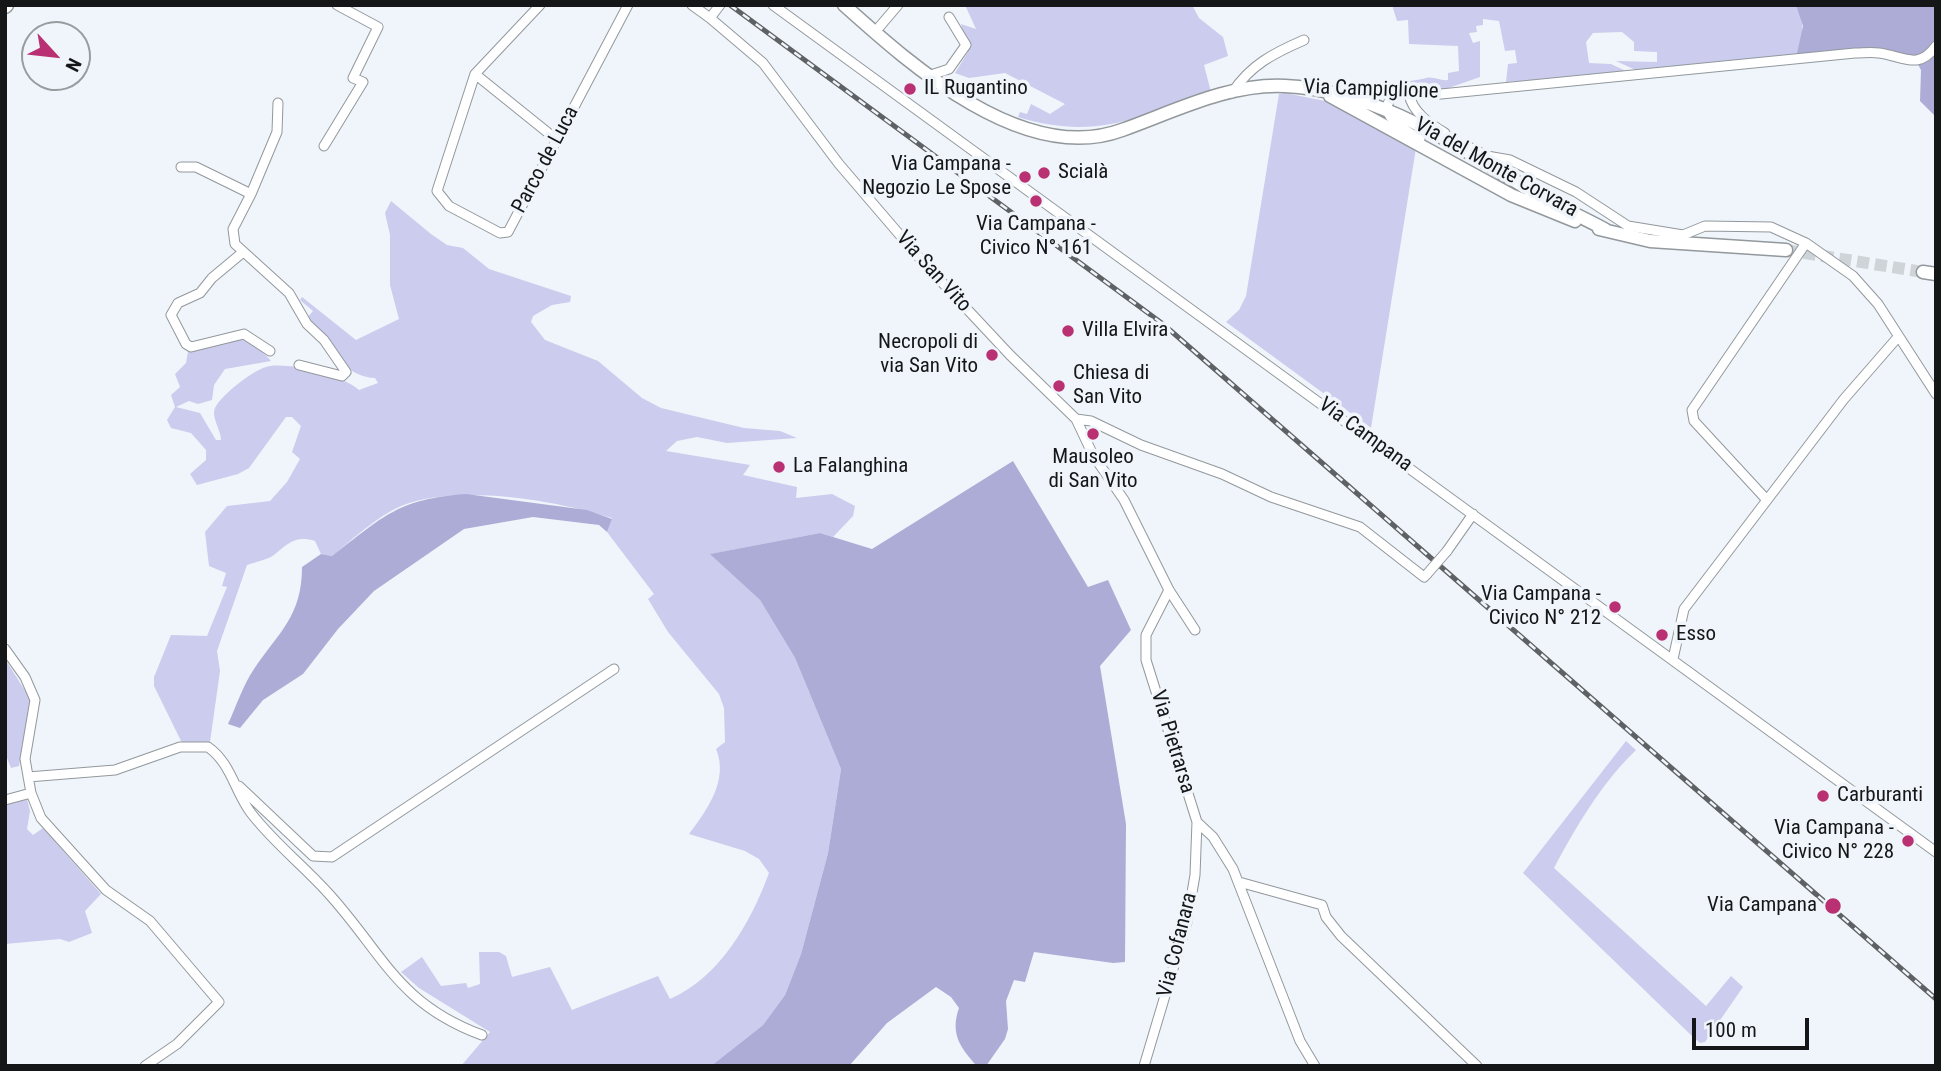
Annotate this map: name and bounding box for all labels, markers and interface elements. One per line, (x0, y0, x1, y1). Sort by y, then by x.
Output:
north arrow (21, 21, 91, 91)
text: N (60, 54, 86, 75)
street label: Via Campiglione (1303, 75, 1439, 105)
place label: IL Rugantino (924, 76, 1028, 102)
marker: IL Rugantino (902, 81, 918, 97)
street label: Parco de Luca (507, 102, 585, 218)
street label: Via del Monte Corvara (1410, 113, 1582, 223)
place label: Via Campana - Negozio Le Spose (862, 152, 1011, 202)
place label: Scialà (1058, 160, 1108, 186)
marker: Scialà (1036, 165, 1052, 181)
marker: Via Campana - Negozio Le Spose (1017, 169, 1033, 185)
marker: Via Campana - Civico N° 161 (1028, 193, 1044, 209)
place label: Via Campana - Civico N° 161 (976, 212, 1096, 262)
street label: Via San Vito (890, 226, 976, 318)
place label: Villa Elvira (1082, 318, 1168, 344)
marker: Villa Elvira (1060, 323, 1076, 339)
place label: Necropoli di via San Vito (878, 330, 978, 380)
marker: Necropoli di via San Vito (984, 347, 1000, 363)
place label: Chiesa di San Vito (1073, 361, 1149, 411)
marker: Chiesa di San Vito (1051, 378, 1067, 394)
street label: Via Campana (1313, 393, 1417, 477)
marker: Mausoleo di San Vito (1085, 426, 1101, 442)
place label: Mausoleo di San Vito (1048, 445, 1138, 495)
place label: La Falanghina (793, 454, 908, 480)
marker: La Falanghina (771, 459, 787, 475)
place label: Via Campana - Civico N° 212 (1481, 582, 1601, 632)
marker: Via Campana - Civico N° 212 (1607, 599, 1623, 615)
place label: Esso (1676, 622, 1716, 648)
marker: Esso (1654, 627, 1670, 643)
street label: Via Pietrarsa (1144, 688, 1200, 796)
place label: Carburanti (1837, 783, 1923, 809)
marker: Carburanti (1815, 788, 1831, 804)
place label: Via Campana - Civico N° 228 (1774, 816, 1894, 866)
marker: Via Campana - Civico N° 228 (1900, 833, 1916, 849)
street label: Via Cofanara (1153, 890, 1203, 1000)
place label: Via Campana (1707, 893, 1817, 919)
marker: Via Campana (1823, 896, 1843, 916)
scale bar (1696, 1004, 1813, 1048)
text: 100 m (1705, 1018, 1757, 1042)

